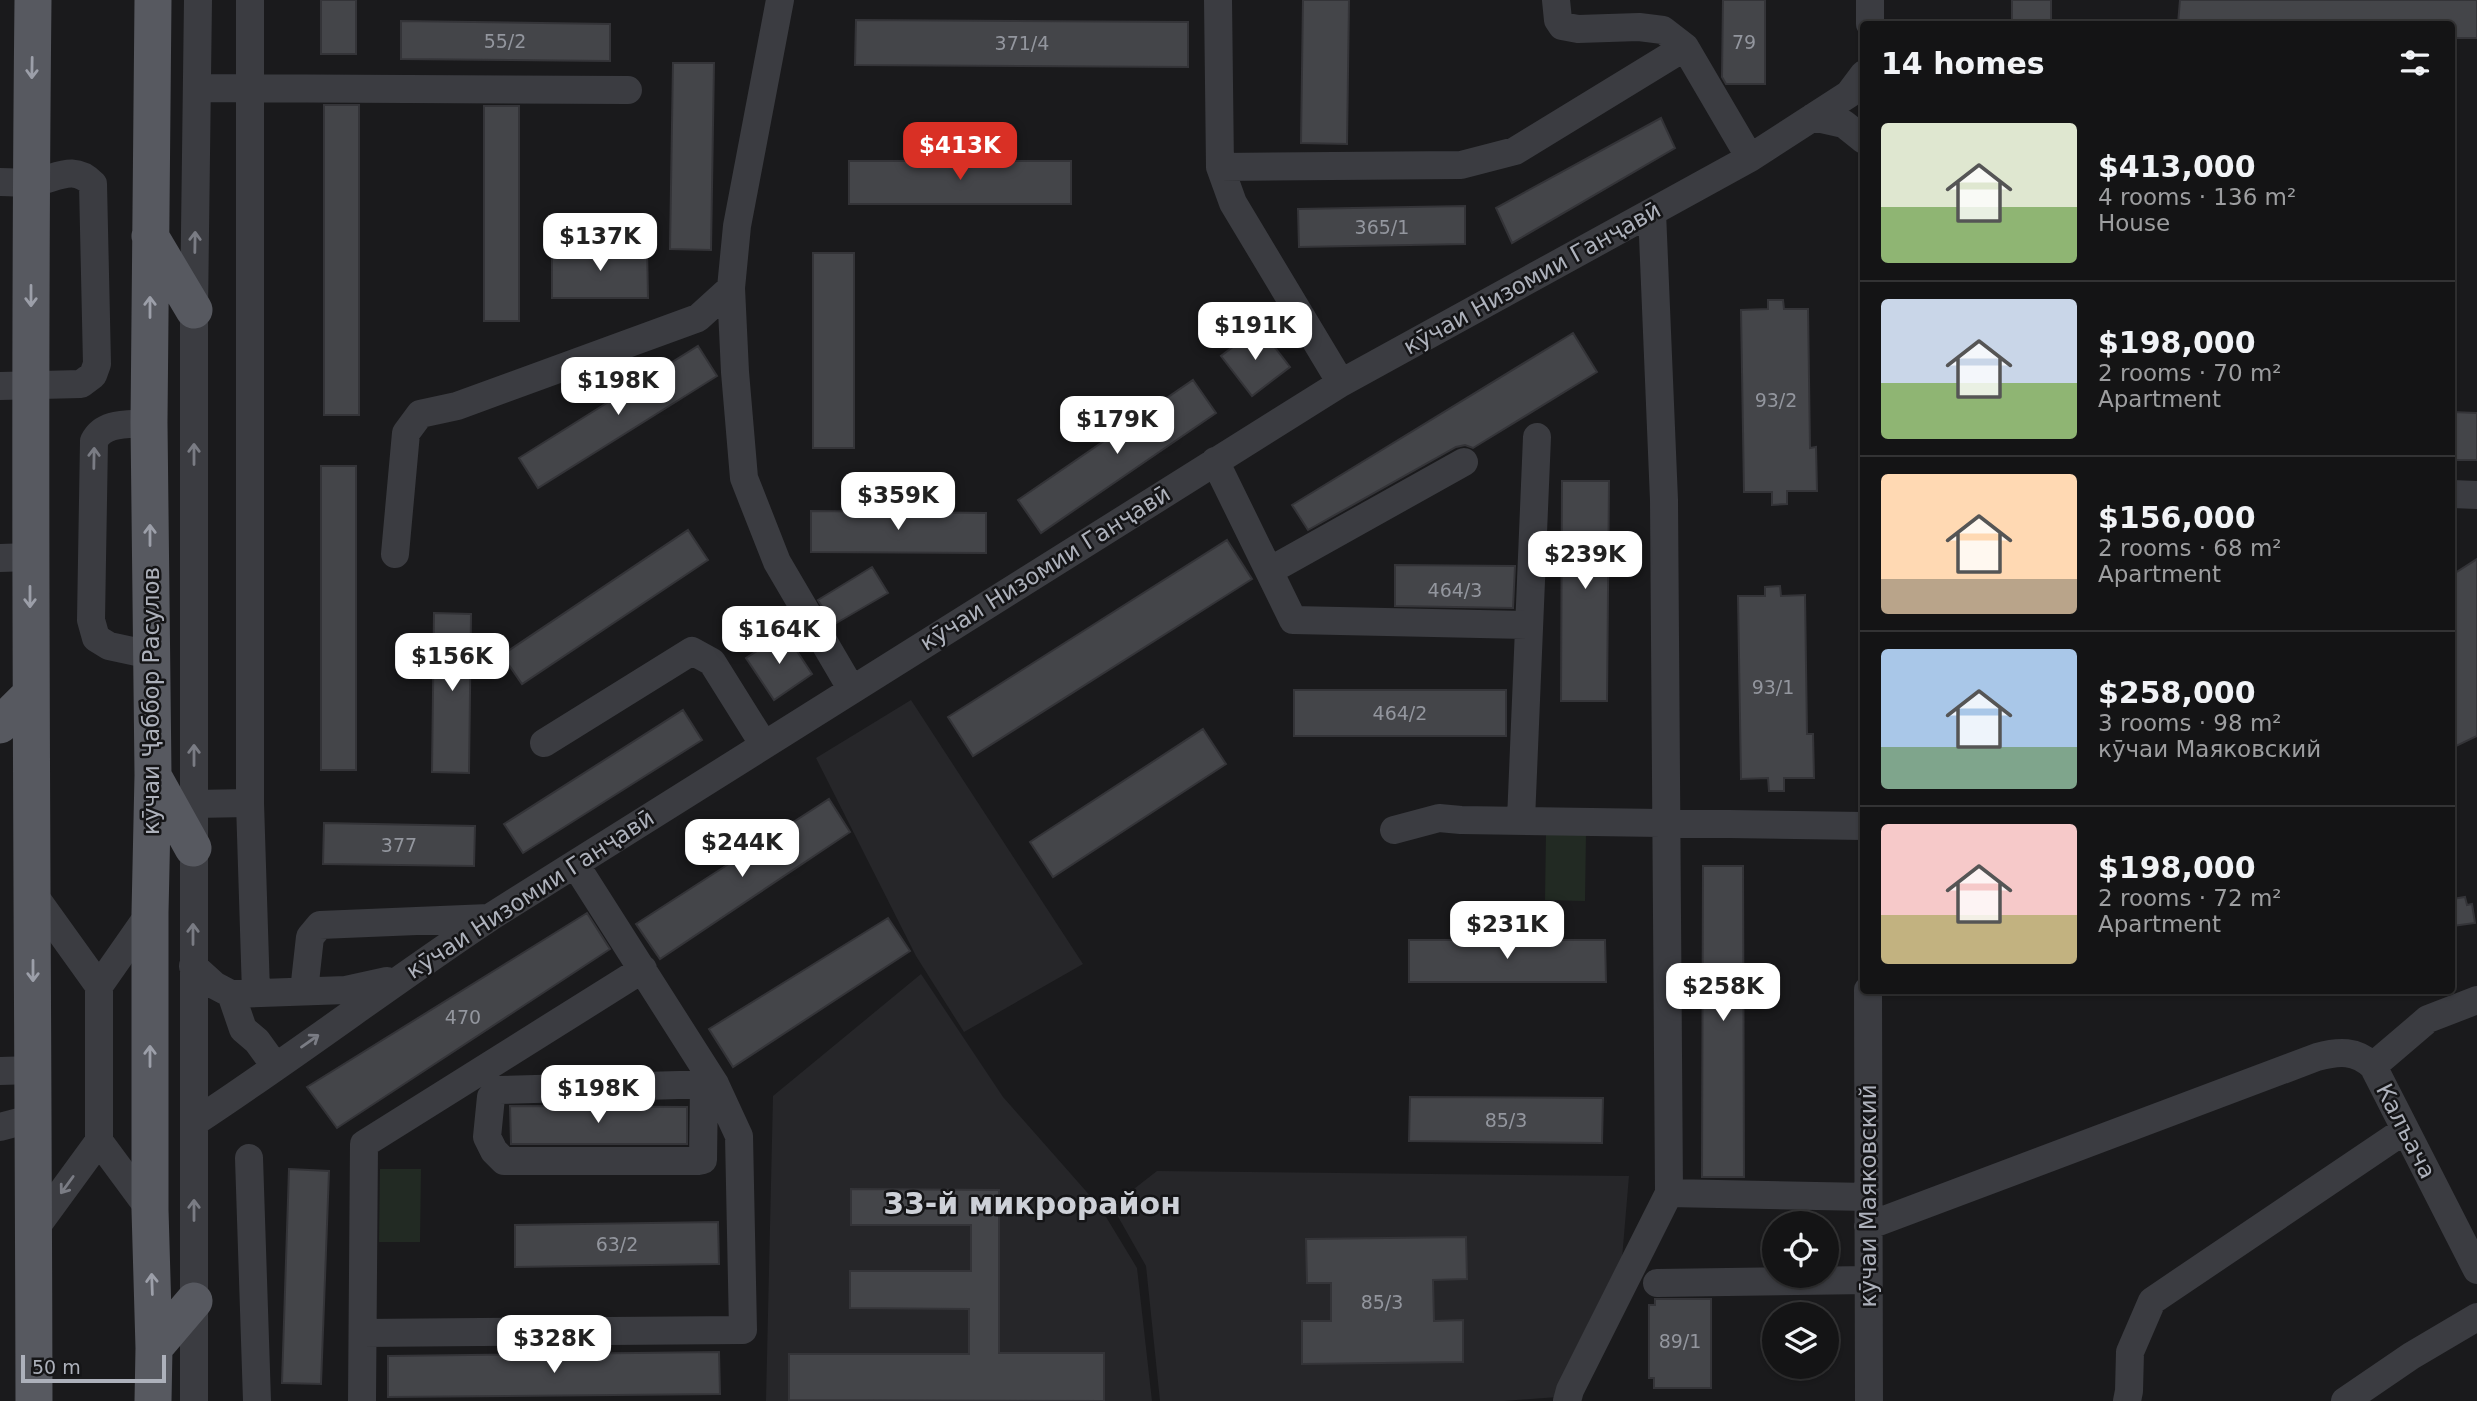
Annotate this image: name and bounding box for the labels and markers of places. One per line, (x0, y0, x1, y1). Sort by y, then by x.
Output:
pin: $413K (911, 122, 1009, 182)
pin: $137K (551, 214, 649, 273)
pin: $191K (1206, 302, 1304, 362)
pin: $198K (569, 358, 667, 417)
pin: $179K (1068, 396, 1166, 456)
pin: $359K (849, 472, 947, 532)
pin: $239K (1536, 532, 1634, 591)
pin: $164K (730, 606, 828, 666)
pin: $156K (403, 634, 501, 693)
pin: $244K (693, 820, 791, 879)
pin: $231K (1458, 902, 1556, 961)
pin: $258K (1674, 964, 1772, 1023)
pin: $198K (549, 1066, 647, 1125)
pin: $328K (505, 1316, 603, 1375)

